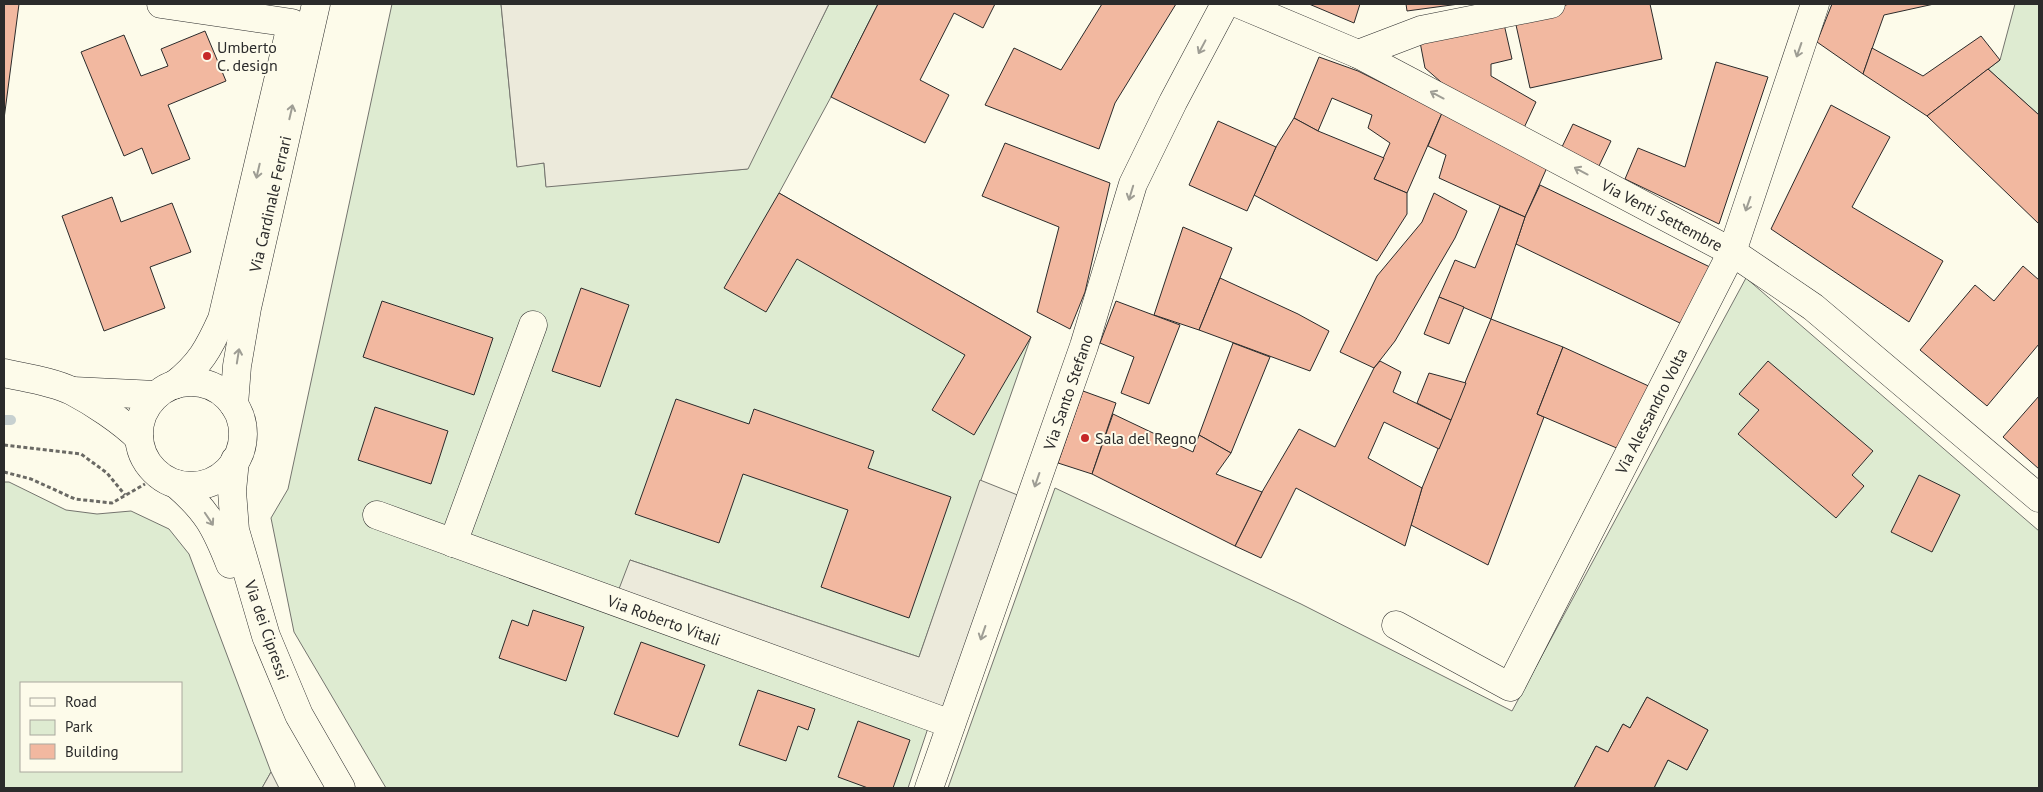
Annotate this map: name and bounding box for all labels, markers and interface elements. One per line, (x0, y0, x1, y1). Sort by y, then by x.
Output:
place label: Umberto C. design (217, 37, 278, 75)
one-way arrow (1197, 39, 1206, 54)
one-way arrow (1794, 42, 1803, 57)
marker: Umberto C. design (201, 50, 213, 62)
one-way arrow (1430, 90, 1445, 99)
one-way arrow (287, 105, 296, 121)
street label: Via Cardinale Ferrari (244, 134, 295, 275)
one-way arrow (253, 162, 262, 178)
one-way arrow (1573, 166, 1588, 176)
street label: Via Venti Settembre (1597, 174, 1726, 255)
one-way arrow (1125, 184, 1135, 200)
one-way arrow (1742, 196, 1752, 212)
street label: Via Santo Stefano (1039, 331, 1097, 453)
street label: Via Alessandro Volta (1610, 345, 1691, 478)
one-way arrow (233, 349, 243, 365)
place label: Sala del Regno (1095, 428, 1197, 448)
marker: Sala del Regno (1079, 432, 1091, 444)
one-way arrow (1032, 472, 1041, 487)
one-way arrow (204, 512, 214, 526)
street label: Via dei Cipressi (240, 576, 293, 683)
street label: Via Roberto Vitali (604, 590, 723, 650)
one-way arrow (978, 625, 987, 641)
legend (20, 682, 182, 772)
text: Road (65, 692, 97, 711)
text: Park (65, 717, 93, 736)
text: Building (65, 742, 119, 761)

